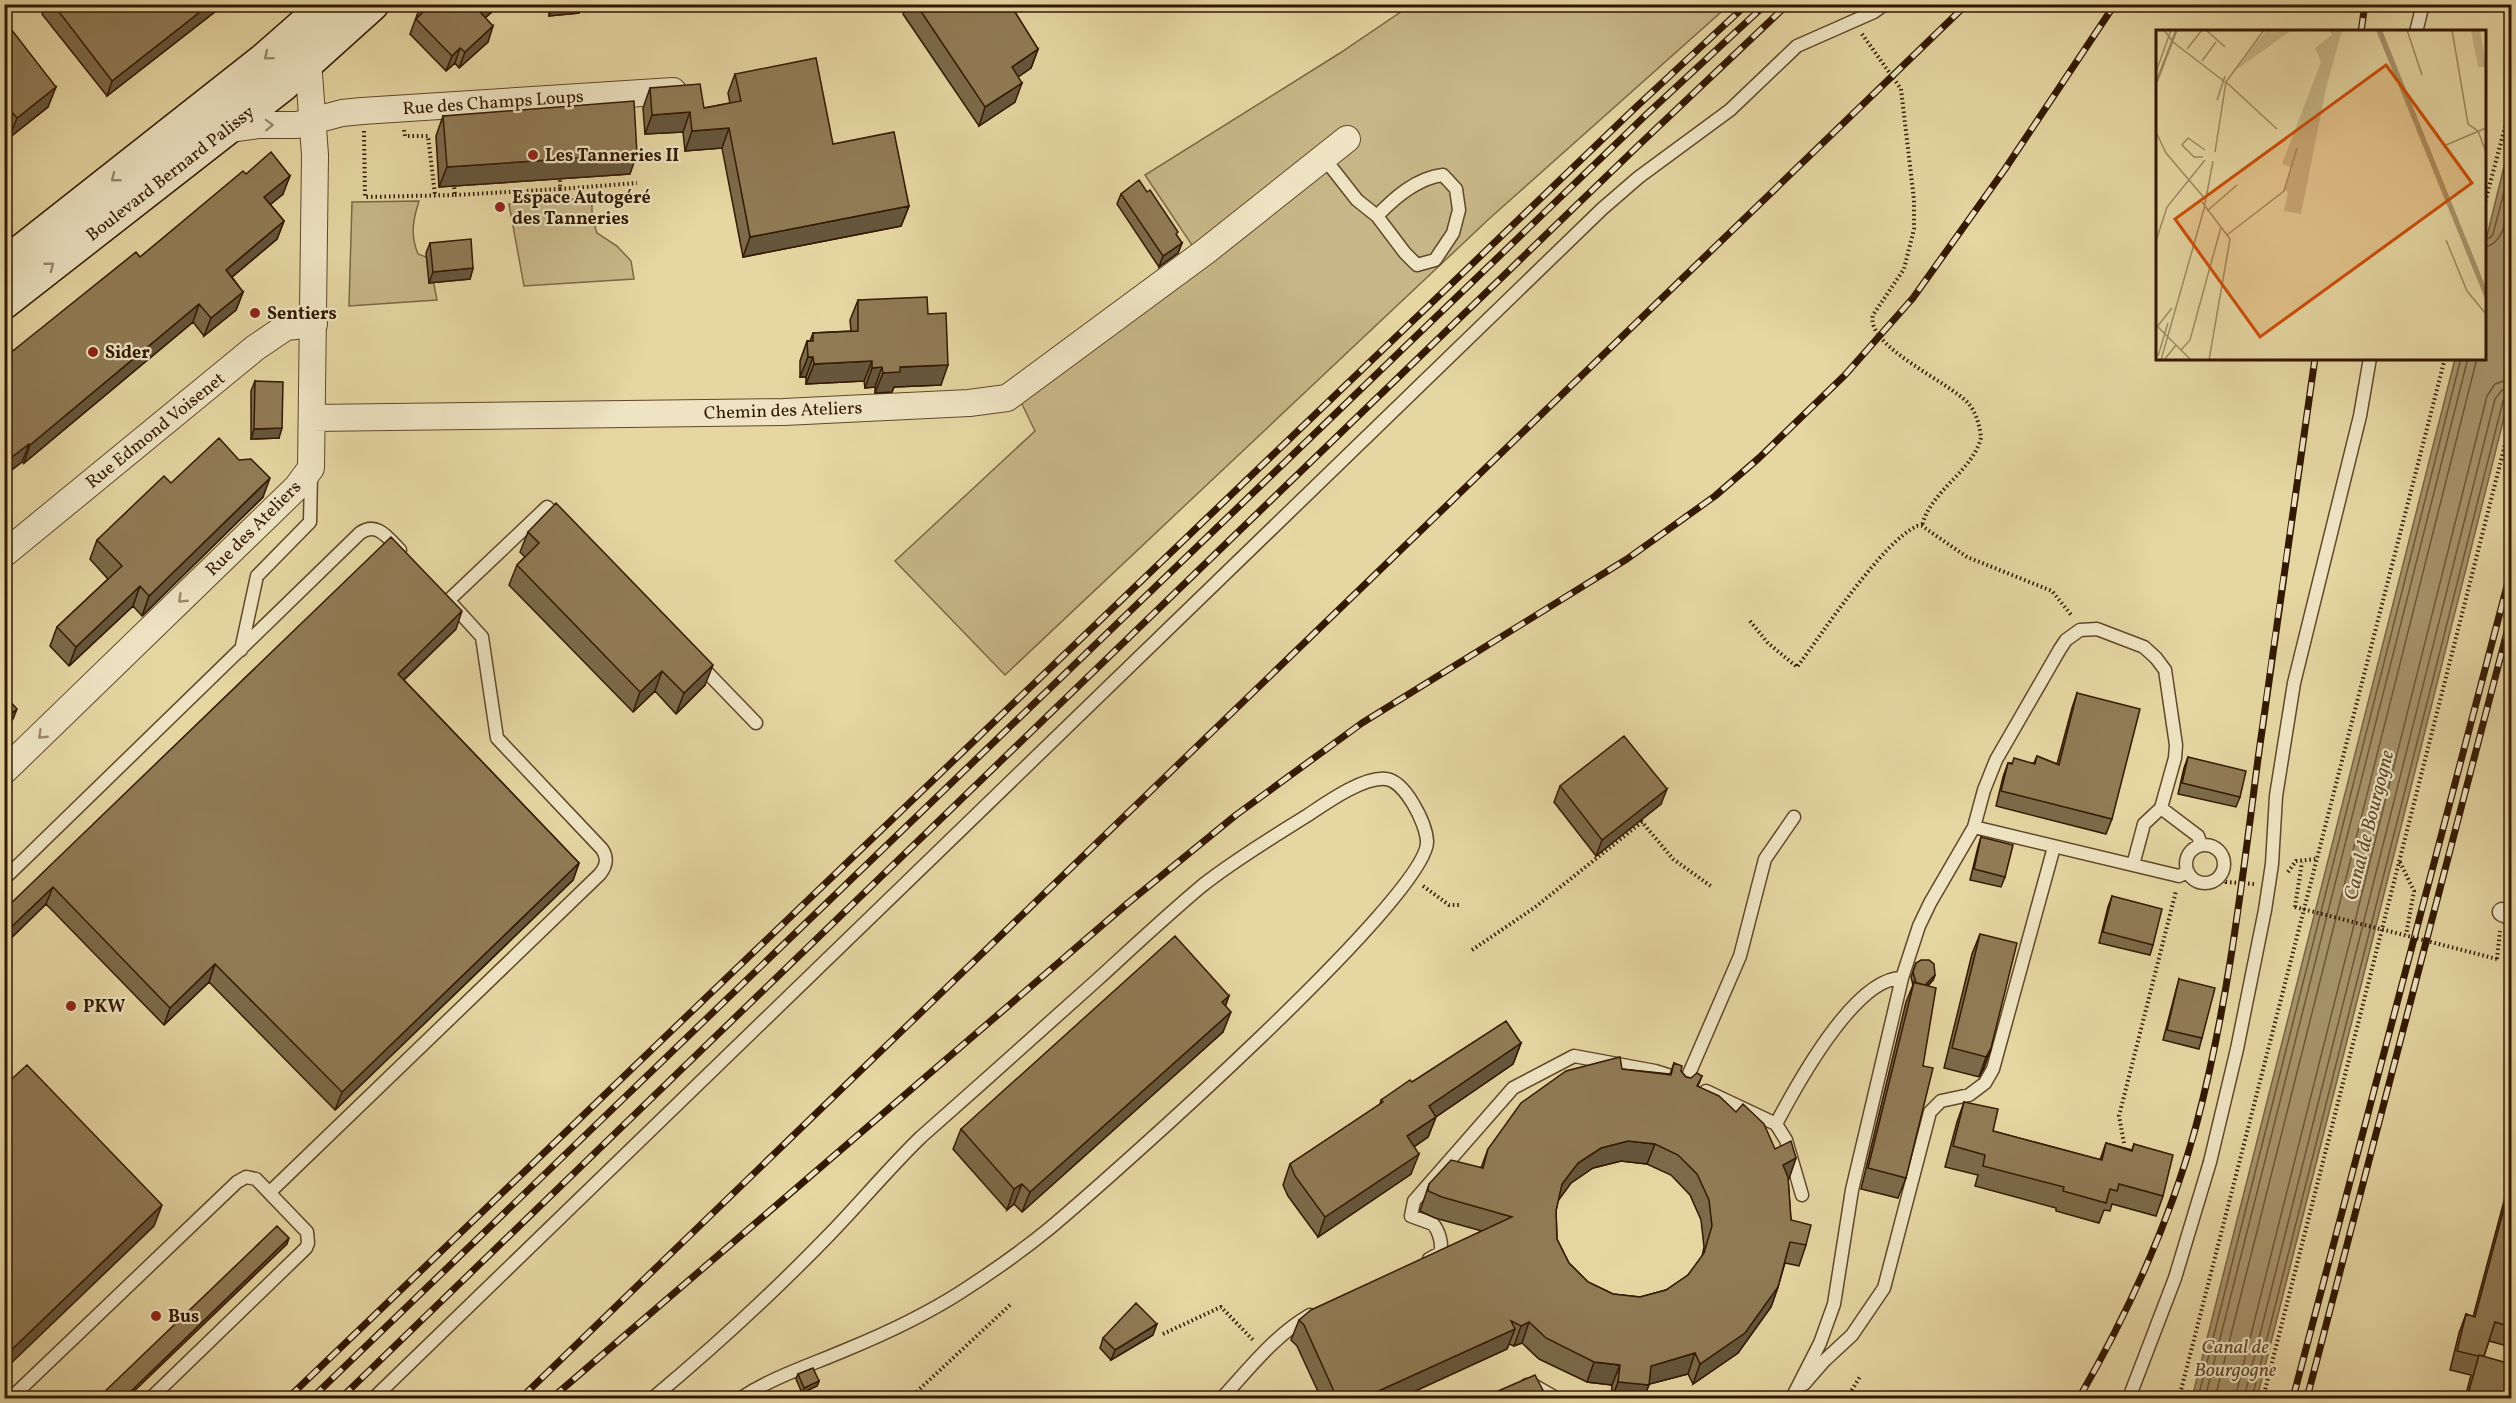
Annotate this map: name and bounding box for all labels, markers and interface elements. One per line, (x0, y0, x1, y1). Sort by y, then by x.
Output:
inset map (2156, 30, 2486, 360)
one-way arrow (264, 49, 275, 60)
street label: Rue des Champs Loups (402, 85, 584, 122)
street label: Boulevard Bernard Palissy (81, 100, 261, 248)
one-way arrow (265, 118, 274, 131)
place label: Les Tanneries II (545, 144, 679, 169)
marker: Les Tanneries II (526, 148, 540, 162)
one-way arrow (111, 170, 122, 181)
place label: Espace Autogéré des Tanneries (512, 186, 651, 232)
marker: Espace Autogéré des Tanneries (493, 200, 507, 214)
one-way arrow (44, 263, 55, 274)
place label: Sentiers (267, 302, 337, 327)
marker: Sentiers (248, 306, 262, 320)
place label: Sider (105, 341, 150, 366)
marker: Sider (86, 345, 100, 359)
street label: Rue Edmond Voisenet (81, 367, 231, 495)
street label: Chemin des Ateliers (703, 396, 863, 427)
street label: Rue des Ateliers (201, 476, 308, 583)
one-way arrow (178, 592, 188, 603)
one-way arrow (38, 727, 49, 738)
water label: Canal de Bourgogne (2338, 747, 2402, 904)
place label: PKW (83, 995, 125, 1020)
marker: PKW (64, 999, 78, 1013)
place label: Bus (168, 1305, 199, 1330)
marker: Bus (149, 1309, 163, 1323)
water label: Canal de Bourgogne (2194, 1334, 2277, 1385)

